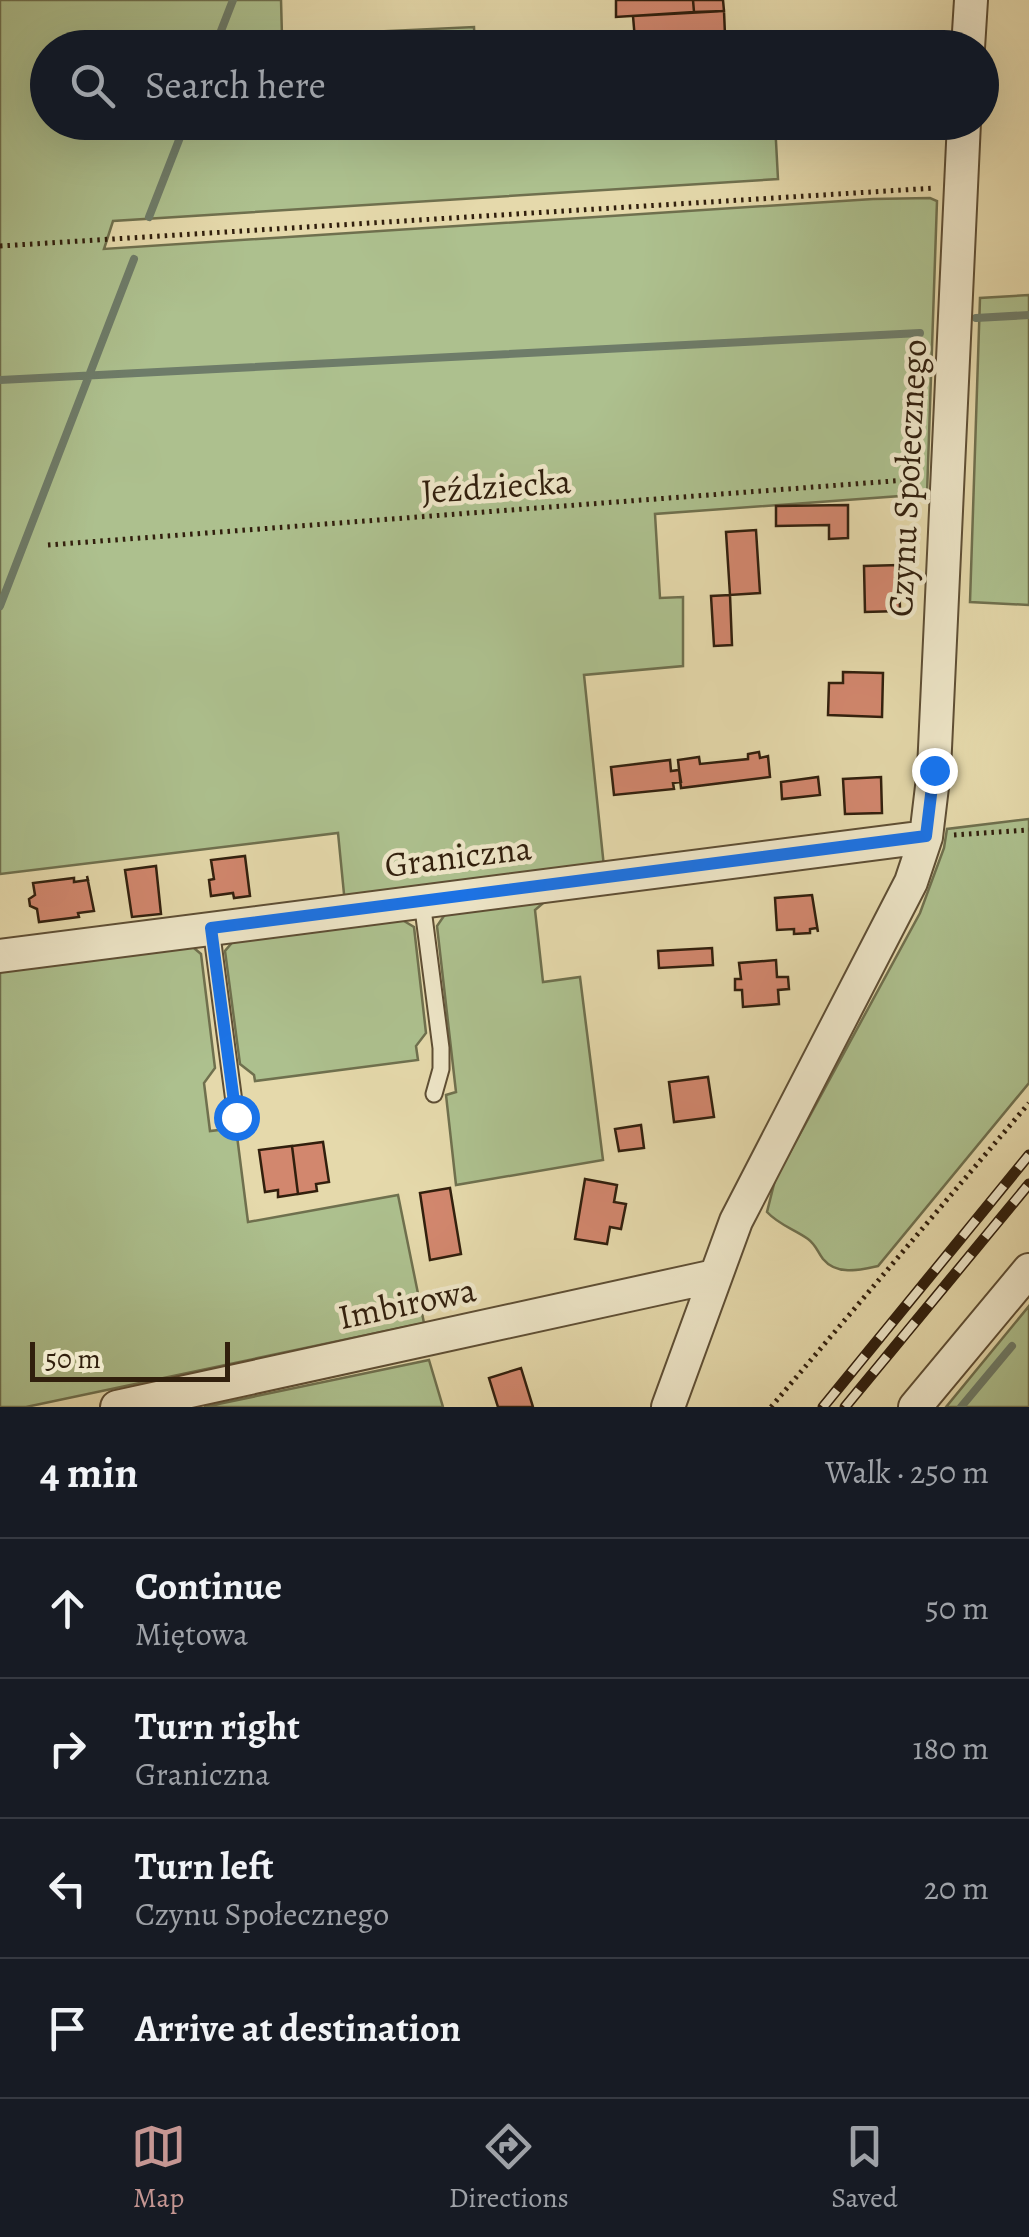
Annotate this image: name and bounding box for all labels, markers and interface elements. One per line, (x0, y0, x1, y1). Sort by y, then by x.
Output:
search box (30, 30, 999, 140)
icon: search (65, 58, 120, 113)
text: Search here (145, 59, 326, 111)
street label: Czynu Społecznego (876, 338, 938, 618)
street label: Jeździecka (419, 457, 573, 515)
route end (912, 748, 958, 794)
street label: Graniczna (382, 823, 535, 889)
route start (214, 1095, 260, 1141)
street label: Imbirowa (334, 1265, 481, 1341)
scale bar (30, 1337, 230, 1382)
text: 50 m (45, 1340, 101, 1378)
text: 4 min (40, 1444, 138, 1501)
text: Walk · 250 m (825, 1450, 989, 1494)
text: Continue (135, 1560, 282, 1612)
icon: ahead (40, 1581, 95, 1636)
text: 50 m (925, 1586, 989, 1630)
text: Miętowa (135, 1612, 248, 1656)
text: Turn right (135, 1700, 300, 1752)
icon: right (40, 1721, 95, 1776)
text: 180 m (913, 1726, 989, 1770)
text: Graniczna (135, 1752, 270, 1796)
text: Turn left (135, 1840, 274, 1892)
icon: left (40, 1861, 95, 1916)
text: 20 m (924, 1866, 989, 1910)
text: Czynu Społecznego (135, 1892, 389, 1936)
icon: arrive (40, 2001, 95, 2056)
text: Arrive at destination (135, 2002, 461, 2054)
tab: Map (131, 2119, 186, 2217)
tab: Directions (449, 2119, 569, 2217)
tab: Saved (831, 2119, 898, 2217)

